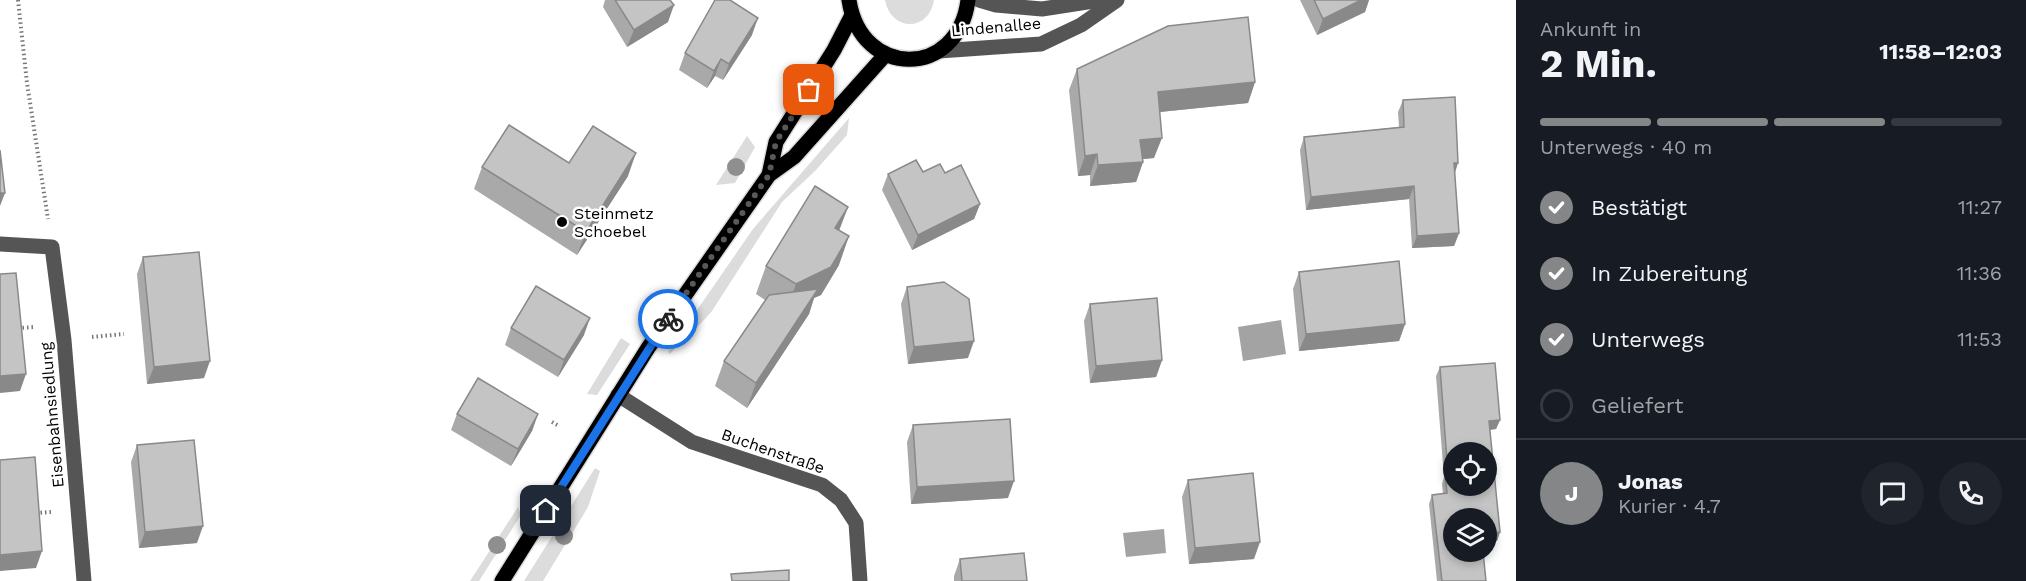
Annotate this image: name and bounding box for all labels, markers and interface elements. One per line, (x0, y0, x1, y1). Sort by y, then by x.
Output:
street label: Lindenallee (950, 14, 1042, 40)
text: Ankunft in (1540, 17, 1641, 41)
text: 11:58–12:03 (1879, 39, 2002, 64)
text: 2 Min. (1540, 41, 1657, 86)
pin (783, 64, 834, 115)
icon: bag (792, 73, 825, 106)
text: Unterwegs · 40 m (1540, 135, 1712, 159)
icon: check (1540, 191, 1573, 224)
text: Bestätigt (1591, 195, 1687, 220)
text: 11:27 (1958, 195, 2002, 219)
place label: Steinmetz Schoebel (574, 204, 654, 241)
marker: Steinmetz Schoebel (555, 215, 569, 229)
icon: check (1540, 257, 1573, 290)
text: In Zubereitung (1591, 261, 1747, 286)
text: 11:36 (1957, 261, 2002, 285)
courier (638, 289, 698, 349)
icon: bike (652, 303, 685, 336)
icon: check (1540, 323, 1573, 356)
text: Unterwegs (1591, 327, 1705, 352)
text: 11:53 (1957, 327, 2002, 351)
street label: Eisenbahnsiedlung (36, 341, 68, 489)
text: Geliefert (1591, 393, 1683, 418)
street label: Buchenstraße (719, 424, 827, 478)
map controls (1443, 442, 1497, 562)
button: locate (1443, 442, 1497, 496)
button: chat (1861, 462, 1924, 525)
button: phone (1939, 462, 2002, 525)
text: Jonas (1618, 469, 1683, 494)
text: J (1565, 481, 1578, 506)
pin (520, 485, 571, 536)
icon: home (529, 494, 562, 527)
text: Kurier · 4.7 (1618, 494, 1721, 518)
button: layers (1443, 508, 1497, 562)

